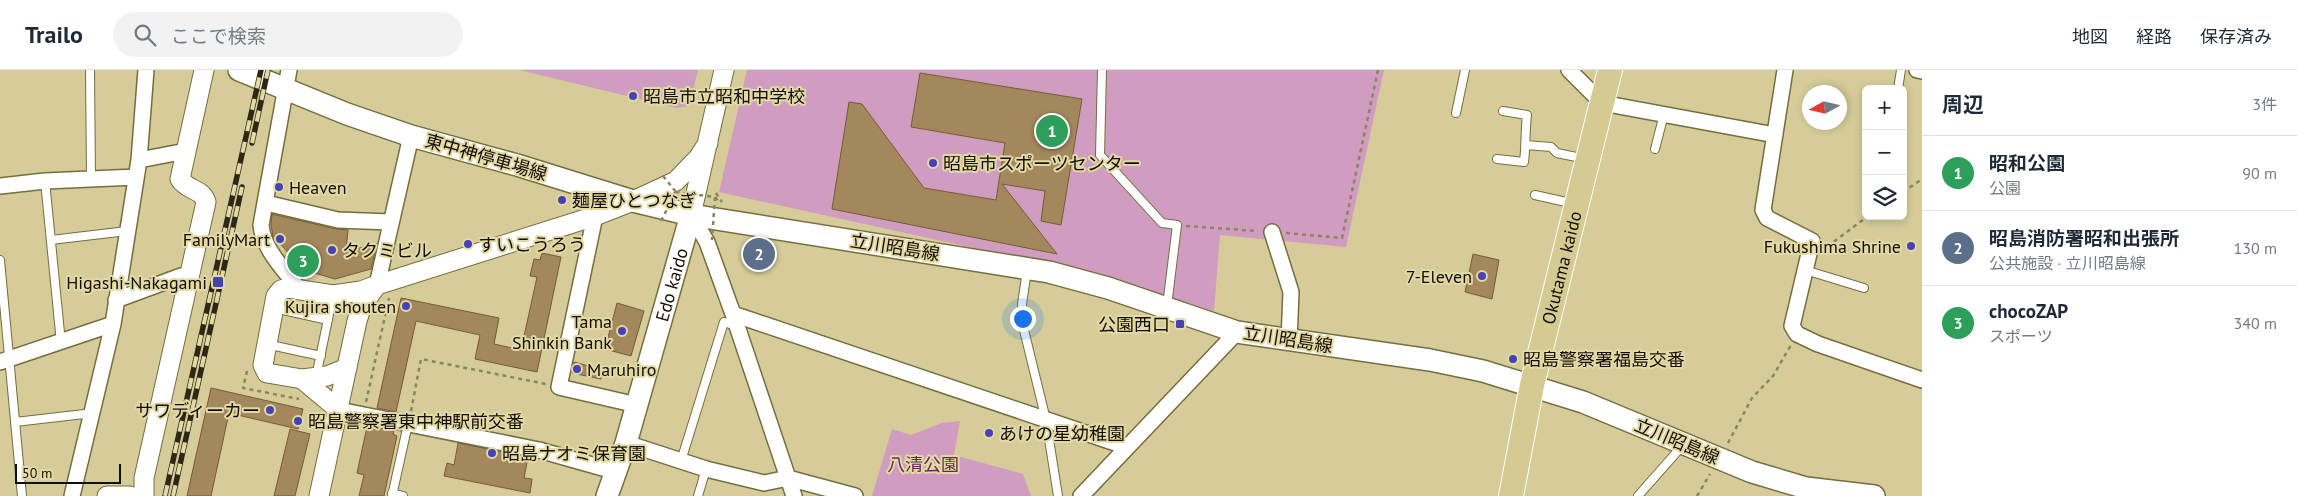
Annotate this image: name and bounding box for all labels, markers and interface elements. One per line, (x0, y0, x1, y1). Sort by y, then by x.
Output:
search box (113, 12, 463, 57)
text: Trailo (25, 19, 83, 50)
icon: search (131, 21, 159, 49)
text: ここで検索 (171, 24, 266, 48)
text: 地図 (2072, 25, 2108, 48)
text: 経路 (2136, 25, 2172, 48)
text: 保存済み (2200, 25, 2272, 48)
place label: 昭島市立昭和中学校 (643, 85, 805, 108)
north arrow (1802, 85, 1847, 130)
map controls (1862, 85, 1907, 220)
button: + (1862, 85, 1907, 130)
marker: 昭島市立昭和中学校 (627, 90, 639, 102)
text: 周辺 (1942, 91, 1984, 118)
text: 3件 (2252, 94, 2277, 114)
pin: 1 (1036, 112, 1068, 150)
street label: 東中神停車場線 (422, 129, 550, 185)
button: − (1862, 130, 1907, 175)
text: 昭和公園 (1989, 151, 2065, 175)
place label: 昭島市スポーツセンター (943, 152, 1141, 175)
marker: 昭島市スポーツセンター (927, 157, 939, 169)
text: 1 (1953, 163, 1963, 183)
text: 90 m (2242, 163, 2277, 183)
button: layers (1862, 175, 1907, 220)
place label: Heaven (289, 176, 347, 199)
text: 公園 (1989, 178, 2021, 198)
marker: Heaven (273, 181, 285, 193)
place label: 麺屋ひとつなぎ (572, 189, 697, 212)
marker: 麺屋ひとつなぎ (556, 194, 568, 206)
street label: Okutama kaido (1536, 209, 1586, 326)
text: 昭島消防署昭和出張所 (1989, 226, 2179, 250)
place label: FamilyMart (183, 228, 270, 251)
street label: 立川昭島線 (849, 229, 941, 265)
marker: FamilyMart (274, 233, 286, 245)
place label: すいこうろう (478, 233, 586, 256)
pin: 2 (743, 235, 775, 273)
place label: Fukushima Shrine (1764, 235, 1901, 258)
marker: すいこうろう (462, 238, 474, 250)
text: 2 (1953, 238, 1963, 258)
text: 130 m (2234, 238, 2277, 258)
place label: タクミビル (342, 239, 432, 262)
marker: Fukushima Shrine (1905, 240, 1917, 252)
pin: 3 (287, 242, 319, 280)
marker: タクミビル (326, 244, 338, 256)
street label: Edo kaido (650, 245, 693, 324)
text: 公共施設 · 立川昭島線 (1989, 253, 2146, 273)
place label: 7-Eleven (1406, 265, 1472, 288)
marker: 7-Eleven (1476, 270, 1488, 282)
place label: Higashi-Nakagami (66, 271, 207, 294)
marker: Higashi-Nakagami (211, 275, 225, 289)
place label: Kujira shouten (285, 295, 396, 318)
text: chocoZAP (1989, 299, 2068, 323)
marker: Kujira shouten (400, 300, 412, 312)
your location (1010, 306, 1036, 332)
place label: Tama Shinkin Bank (512, 310, 612, 354)
place label: 公園西口 (1098, 313, 1170, 336)
text: 3 (1953, 313, 1963, 333)
text: 340 m (2234, 313, 2277, 333)
marker: 公園西口 (1174, 318, 1186, 330)
street label: 立川昭島線 (1242, 321, 1334, 357)
marker: Tama Shinkin Bank (616, 325, 628, 337)
text: スポーツ (1989, 326, 2053, 346)
place label: 昭島警察署福島交番 (1523, 348, 1685, 371)
marker: 昭島警察署福島交番 (1507, 353, 1519, 365)
place label: Maruhiro (587, 358, 656, 381)
marker: Maruhiro (571, 363, 583, 375)
place label: サワディーカー (135, 399, 260, 422)
marker: サワディーカー (264, 404, 276, 416)
place label: 昭島警察署東中神駅前交番 (308, 410, 524, 433)
street label: 立川昭島線 (1631, 413, 1723, 469)
marker: 昭島警察署東中神駅前交番 (292, 415, 304, 427)
place label: あけの星幼稚園 (999, 422, 1125, 445)
marker: あけの星幼稚園 (983, 427, 995, 439)
place label: 昭島ナオミ保育園 (502, 442, 646, 465)
marker: 昭島ナオミ保育園 (486, 447, 498, 459)
park label: 八清公園 (887, 453, 959, 476)
scale bar (15, 461, 121, 484)
text: 50 m (22, 464, 52, 482)

